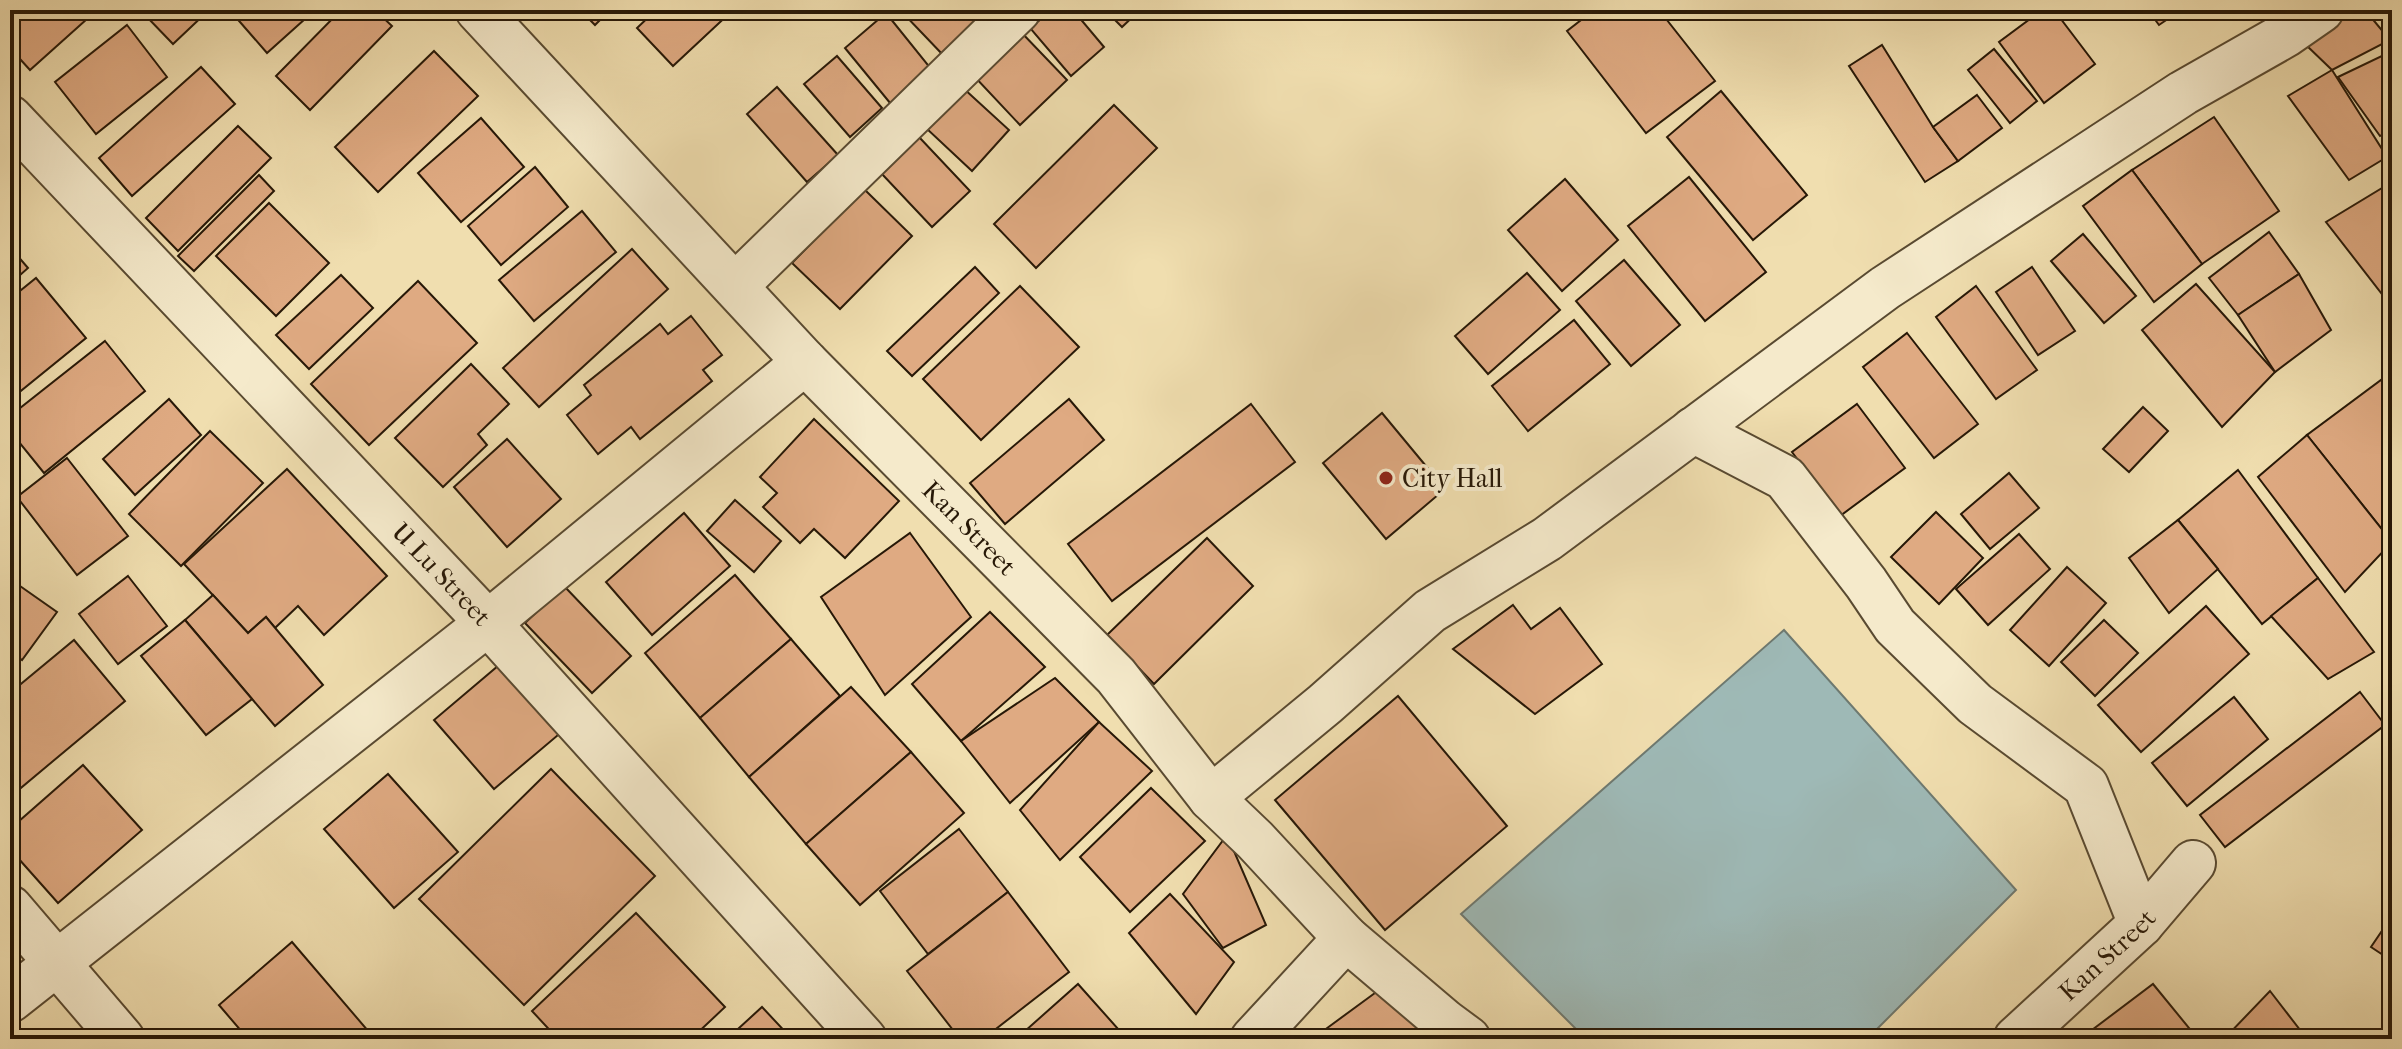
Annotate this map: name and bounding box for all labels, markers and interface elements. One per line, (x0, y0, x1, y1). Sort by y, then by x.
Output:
place label: City Hall (1402, 463, 1503, 494)
marker: City Hall (1377, 469, 1395, 487)
street label: Kan Street (916, 475, 1023, 583)
street label: U Lu Street (385, 516, 498, 633)
street label: Kan Street (2053, 903, 2163, 1008)

